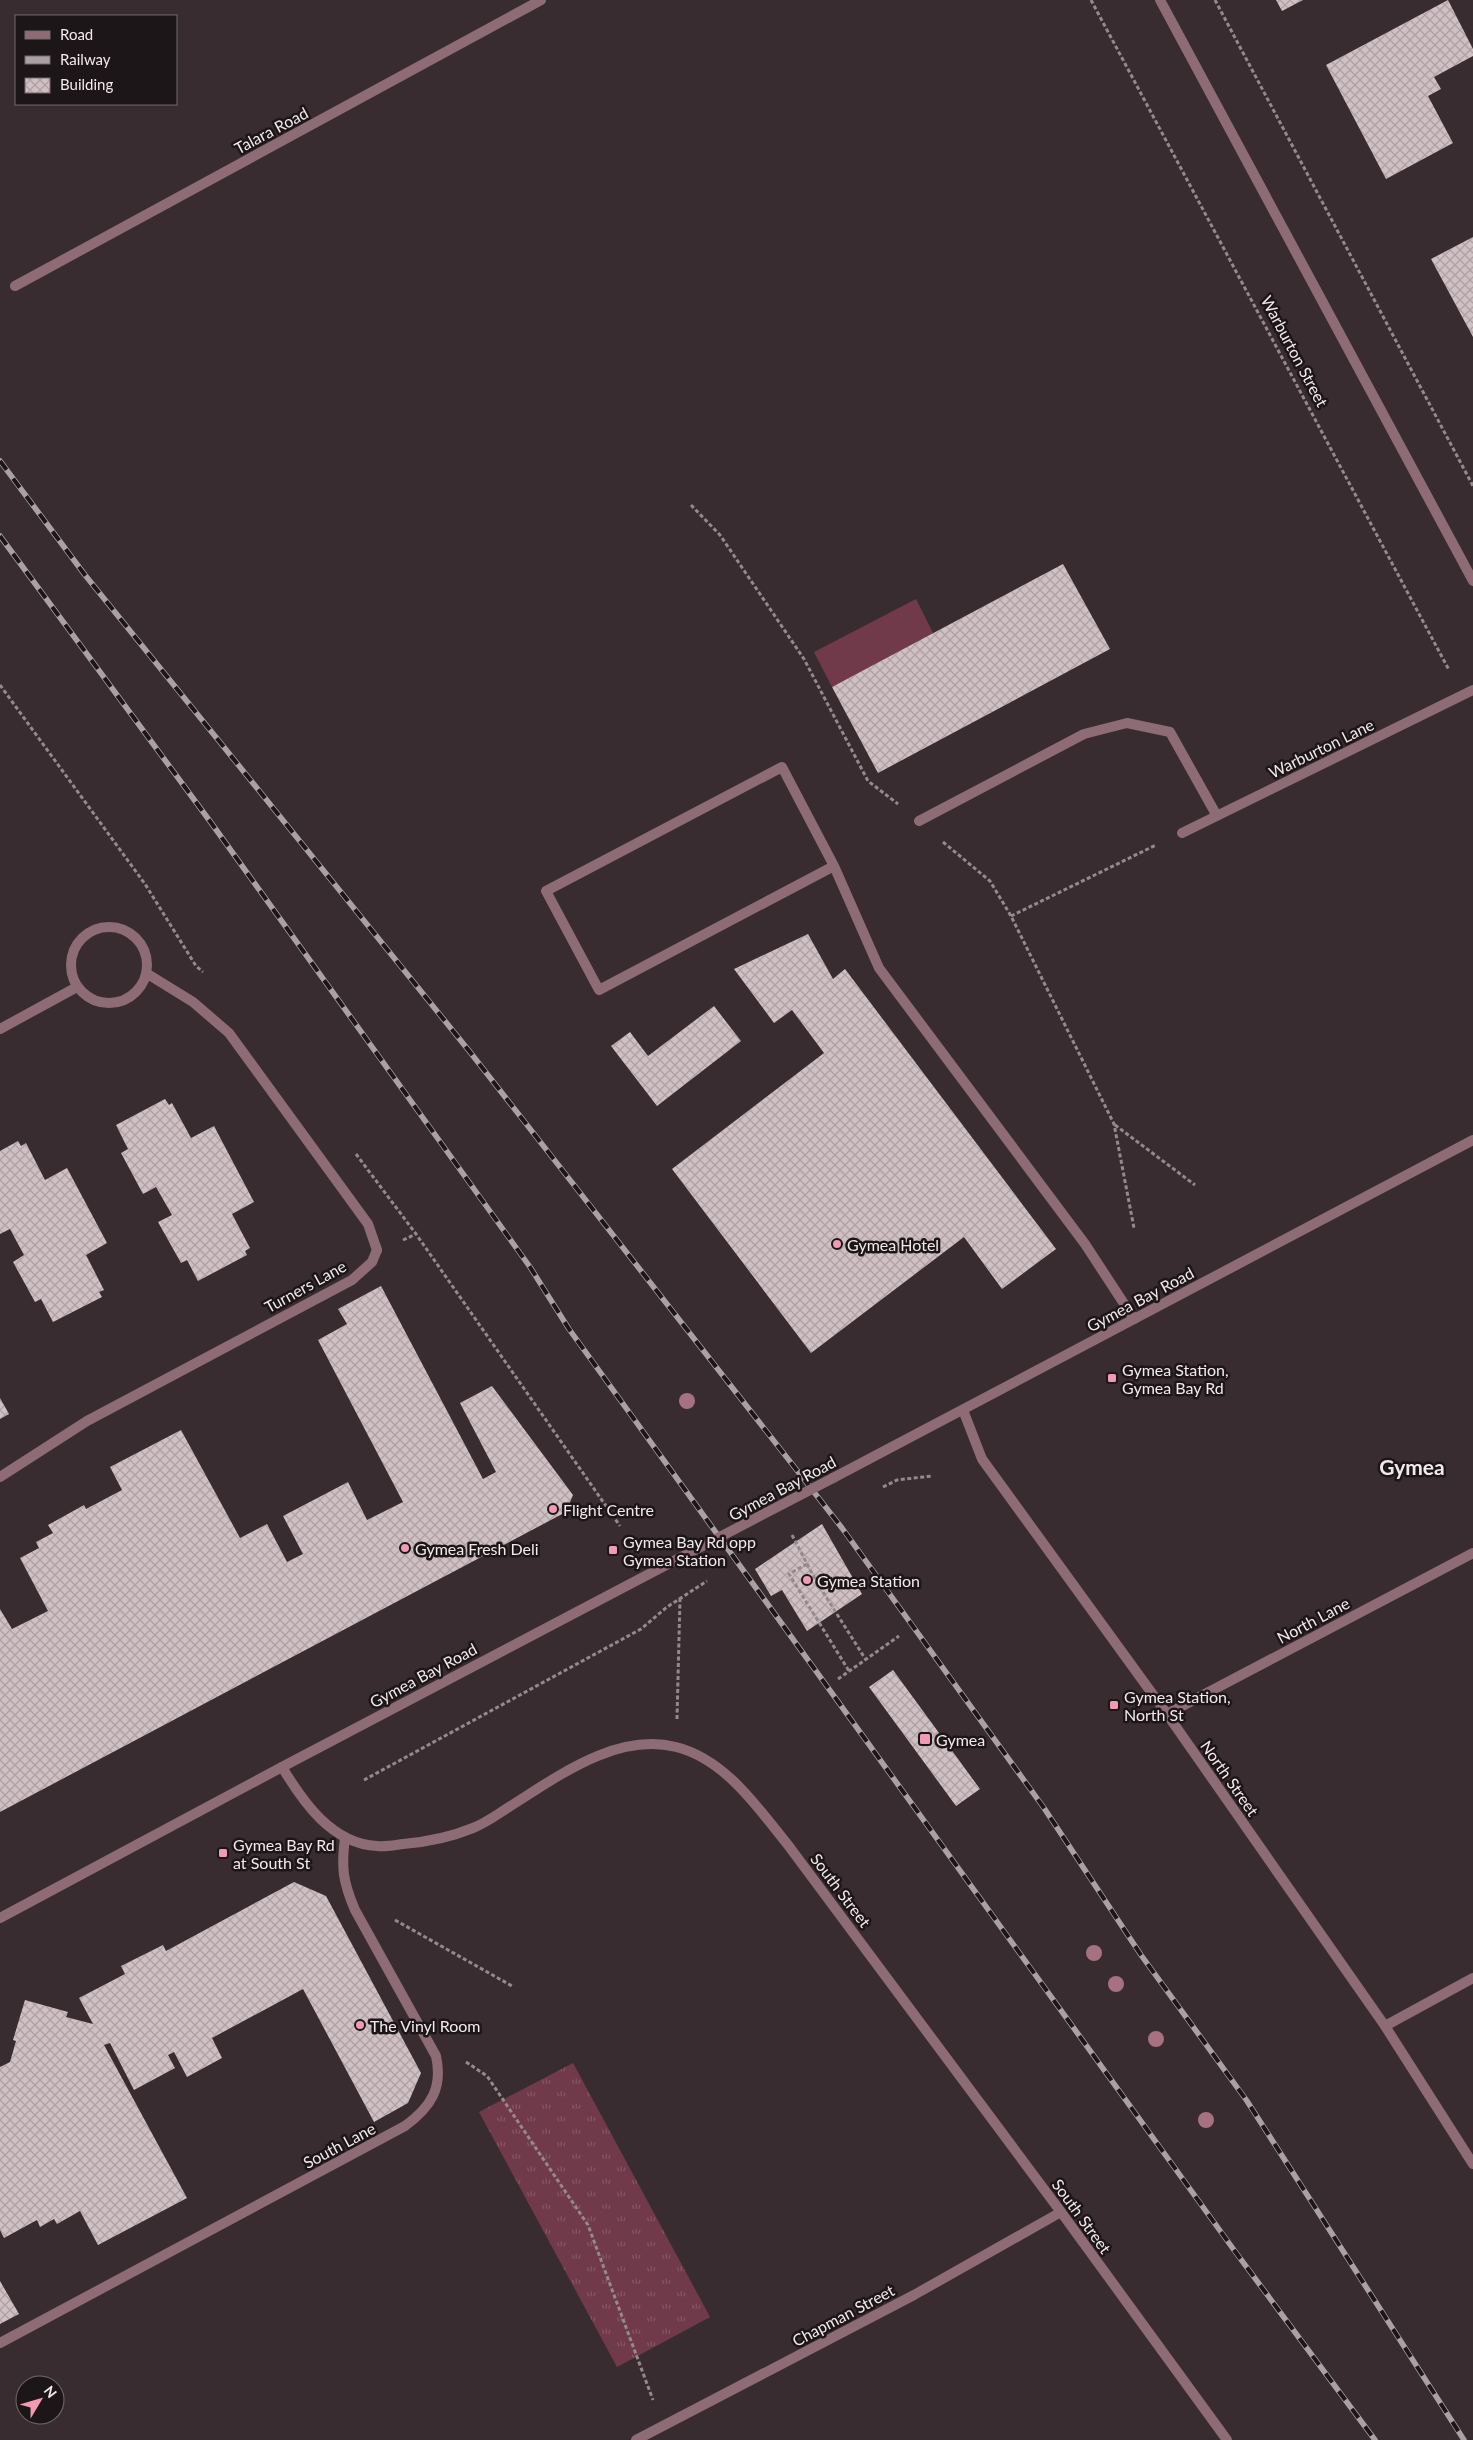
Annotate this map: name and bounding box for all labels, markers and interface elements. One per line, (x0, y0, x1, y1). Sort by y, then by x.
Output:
legend (15, 15, 178, 105)
text: Road (60, 25, 93, 43)
text: Railway (60, 50, 111, 68)
text: Building (60, 75, 113, 93)
street label: Talara Road (231, 103, 311, 157)
street label: Warburton Street (1258, 292, 1332, 410)
street label: Warburton Lane (1265, 714, 1377, 782)
place label: Gymea Hotel (847, 1235, 939, 1254)
marker: Gymea Hotel (831, 1238, 843, 1250)
street label: Turners Lane (261, 1256, 349, 1316)
street label: Gymea Bay Road (1083, 1263, 1197, 1335)
place label: Gymea Station, Gymea Bay Rd (1122, 1360, 1229, 1397)
marker: Gymea Station, Gymea Bay Rd (1106, 1372, 1118, 1384)
street label: Gymea Bay Road (725, 1452, 839, 1524)
district label: Gymea (1379, 1454, 1445, 1479)
place label: Flight Centre (563, 1500, 654, 1519)
marker: Flight Centre (547, 1503, 559, 1515)
place label: Gymea Bay Rd opp Gymea Station (623, 1532, 756, 1569)
place label: Gymea Fresh Deli (415, 1539, 539, 1558)
marker: Gymea Fresh Deli (399, 1542, 411, 1554)
marker: Gymea Bay Rd opp Gymea Station (607, 1544, 619, 1556)
place label: Gymea Station (817, 1571, 920, 1590)
marker: Gymea Station (801, 1574, 813, 1586)
street label: North Lane (1274, 1593, 1352, 1647)
street label: Gymea Bay Road (366, 1639, 480, 1711)
place label: Gymea Station, North St (1124, 1687, 1231, 1724)
marker: Gymea Station, North St (1108, 1699, 1120, 1711)
place label: Gymea (936, 1730, 985, 1749)
marker: Gymea (918, 1732, 932, 1746)
street label: North Street (1197, 1737, 1263, 1820)
place label: Gymea Bay Rd at South St (233, 1835, 335, 1872)
marker: Gymea Bay Rd at South St (217, 1847, 229, 1859)
street label: South Street (807, 1849, 875, 1931)
place label: The Vinyl Room (370, 2016, 481, 2035)
marker: The Vinyl Room (354, 2019, 366, 2031)
street label: South Lane (300, 2118, 378, 2172)
street label: South Street (1049, 2175, 1116, 2257)
street label: Chapman Street (789, 2280, 897, 2350)
north arrow (15, 2375, 65, 2425)
text: N (41, 2382, 61, 2401)

